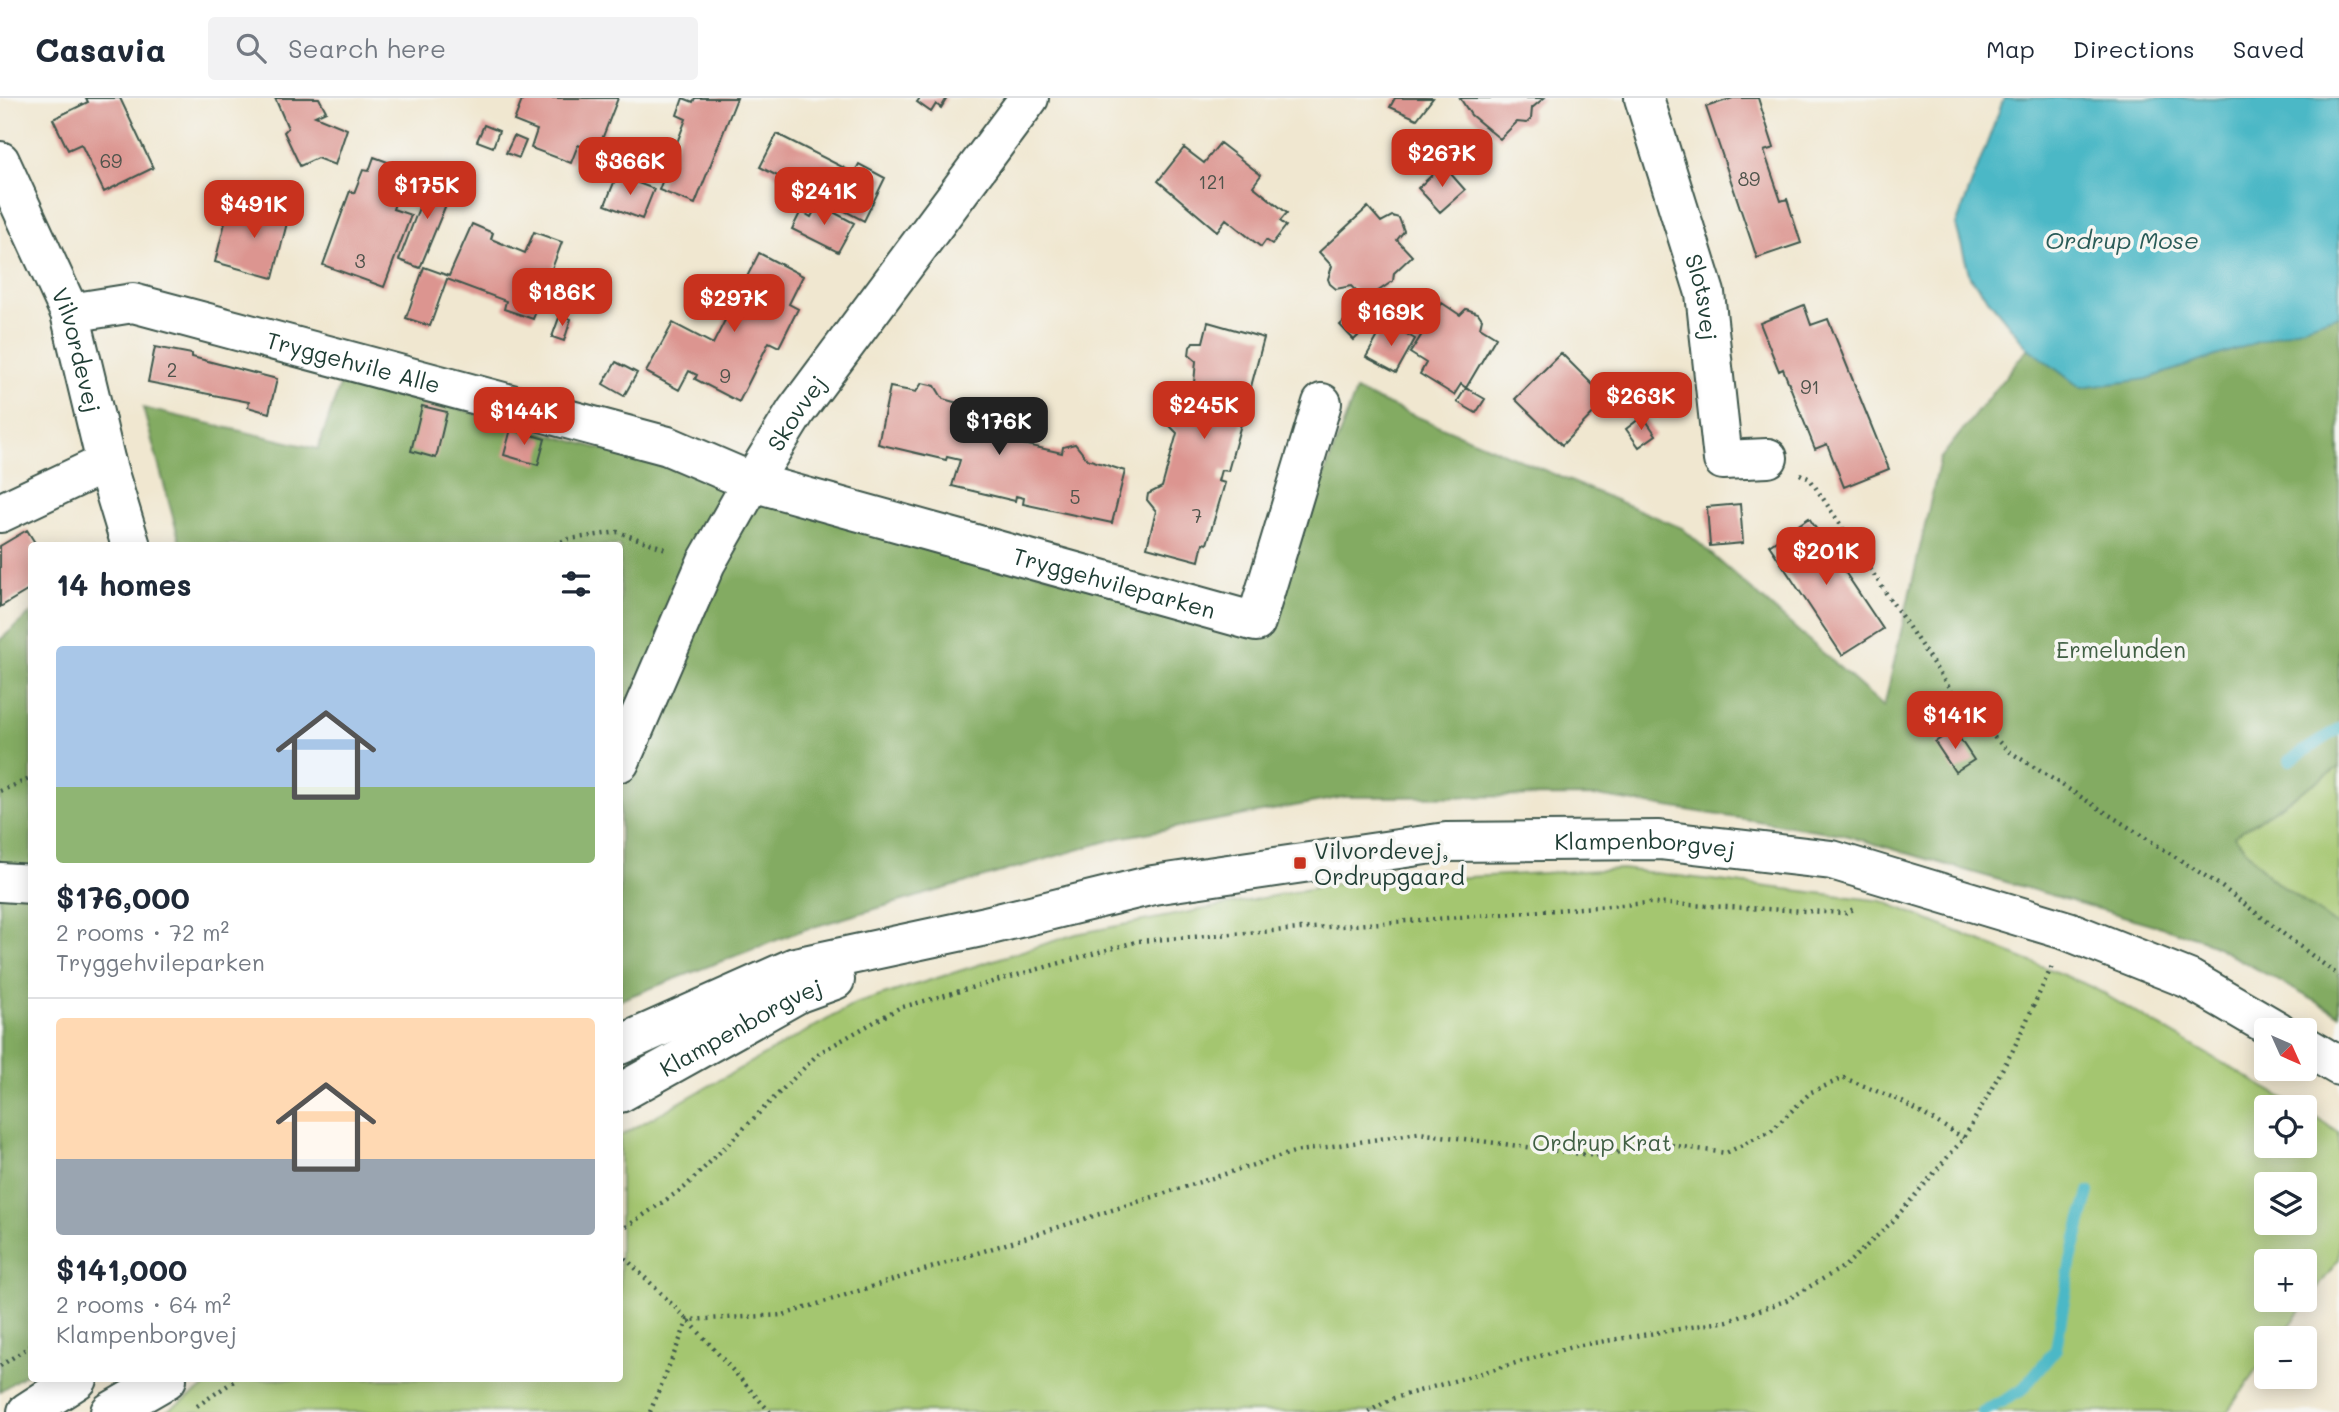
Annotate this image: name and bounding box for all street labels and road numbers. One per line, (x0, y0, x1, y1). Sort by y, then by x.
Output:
street label: Slotsvej (1679, 250, 1725, 342)
street label: Vilvordevej (45, 283, 108, 415)
street label: Tryggehvile Alle (263, 324, 444, 399)
street label: Skovvej (760, 369, 833, 456)
street label: Tryggehvileparken (1010, 540, 1219, 625)
street label: Klampenborgvej (1554, 825, 1737, 864)
street label: Klampenborgvej (654, 971, 826, 1083)

